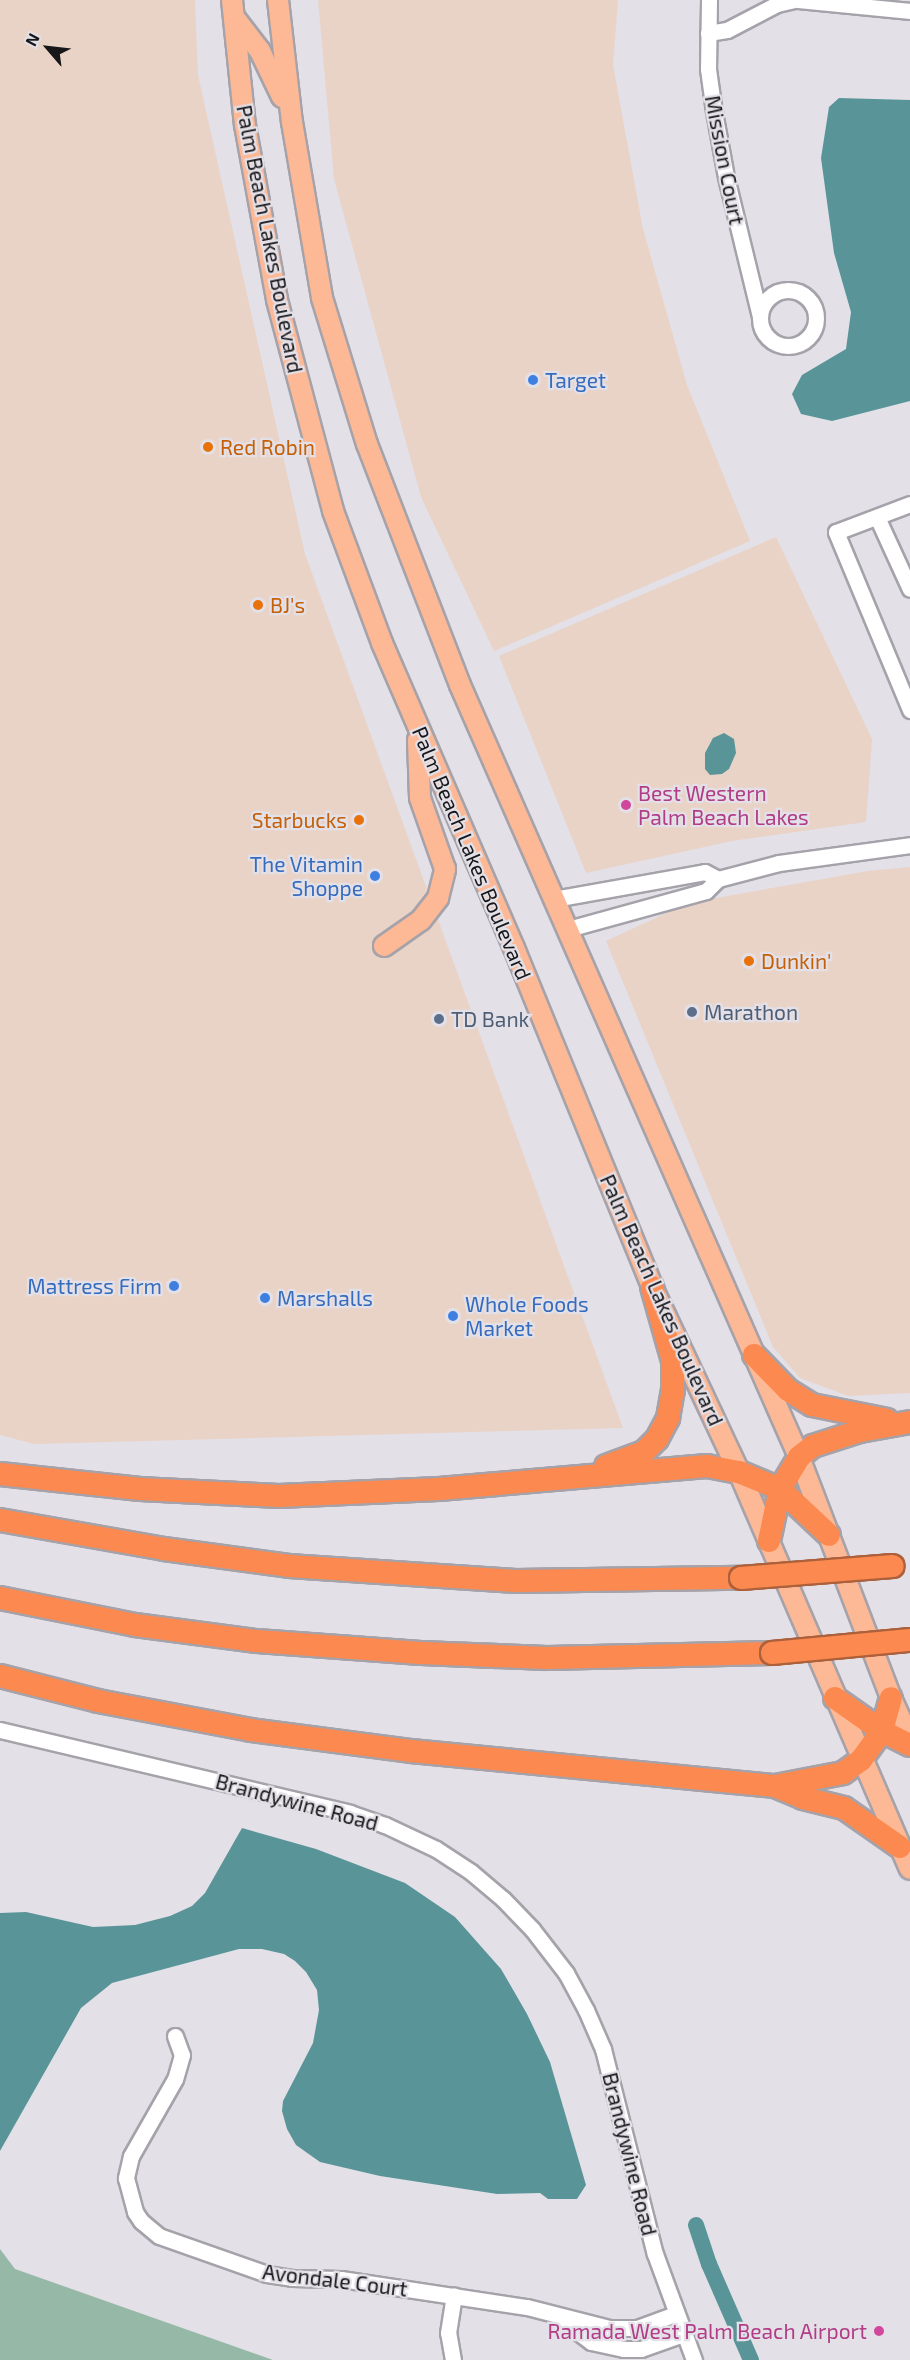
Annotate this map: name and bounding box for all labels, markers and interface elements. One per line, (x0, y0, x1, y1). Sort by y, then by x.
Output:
north arrow (18, 18, 78, 78)
text: N (21, 30, 43, 49)
street label: Mission Court (700, 93, 750, 227)
street label: Palm Beach Lakes Boulevard (232, 103, 308, 375)
place label: Target (545, 367, 606, 393)
marker: Target (526, 373, 540, 387)
place label: Red Robin (220, 434, 315, 460)
marker: Red Robin (201, 440, 215, 454)
place label: BJ's (270, 592, 305, 618)
marker: BJ's (251, 598, 265, 612)
street label: Palm Beach Lakes Boulevard (407, 723, 537, 983)
place label: Best Western Palm Beach Lakes (638, 780, 809, 830)
marker: Best Western Palm Beach Lakes (619, 798, 633, 812)
place label: Starbucks (252, 807, 347, 833)
marker: Starbucks (352, 813, 366, 827)
place label: The Vitamin Shoppe (249, 851, 363, 901)
marker: The Vitamin Shoppe (368, 869, 382, 883)
place label: Dunkin' (761, 948, 831, 974)
marker: Dunkin' (742, 954, 756, 968)
place label: Marathon (704, 999, 798, 1025)
marker: Marathon (685, 1005, 699, 1019)
place label: TD Bank (451, 1006, 529, 1032)
marker: TD Bank (432, 1012, 446, 1026)
street label: Palm Beach Lakes Boulevard (595, 1170, 729, 1430)
place label: Mattress Firm (27, 1273, 162, 1299)
marker: Mattress Firm (167, 1279, 181, 1293)
place label: Marshalls (277, 1285, 373, 1311)
marker: Marshalls (258, 1291, 272, 1305)
place label: Whole Foods Market (465, 1291, 589, 1341)
marker: Whole Foods Market (446, 1309, 460, 1323)
street label: Brandywine Road (213, 1768, 381, 1836)
street label: Brandywine Road (598, 2070, 662, 2238)
street label: Avondale Court (261, 2259, 409, 2301)
place label: Ramada West Palm Beach Airport (547, 2318, 867, 2344)
marker: Ramada West Palm Beach Airport (872, 2324, 886, 2338)

